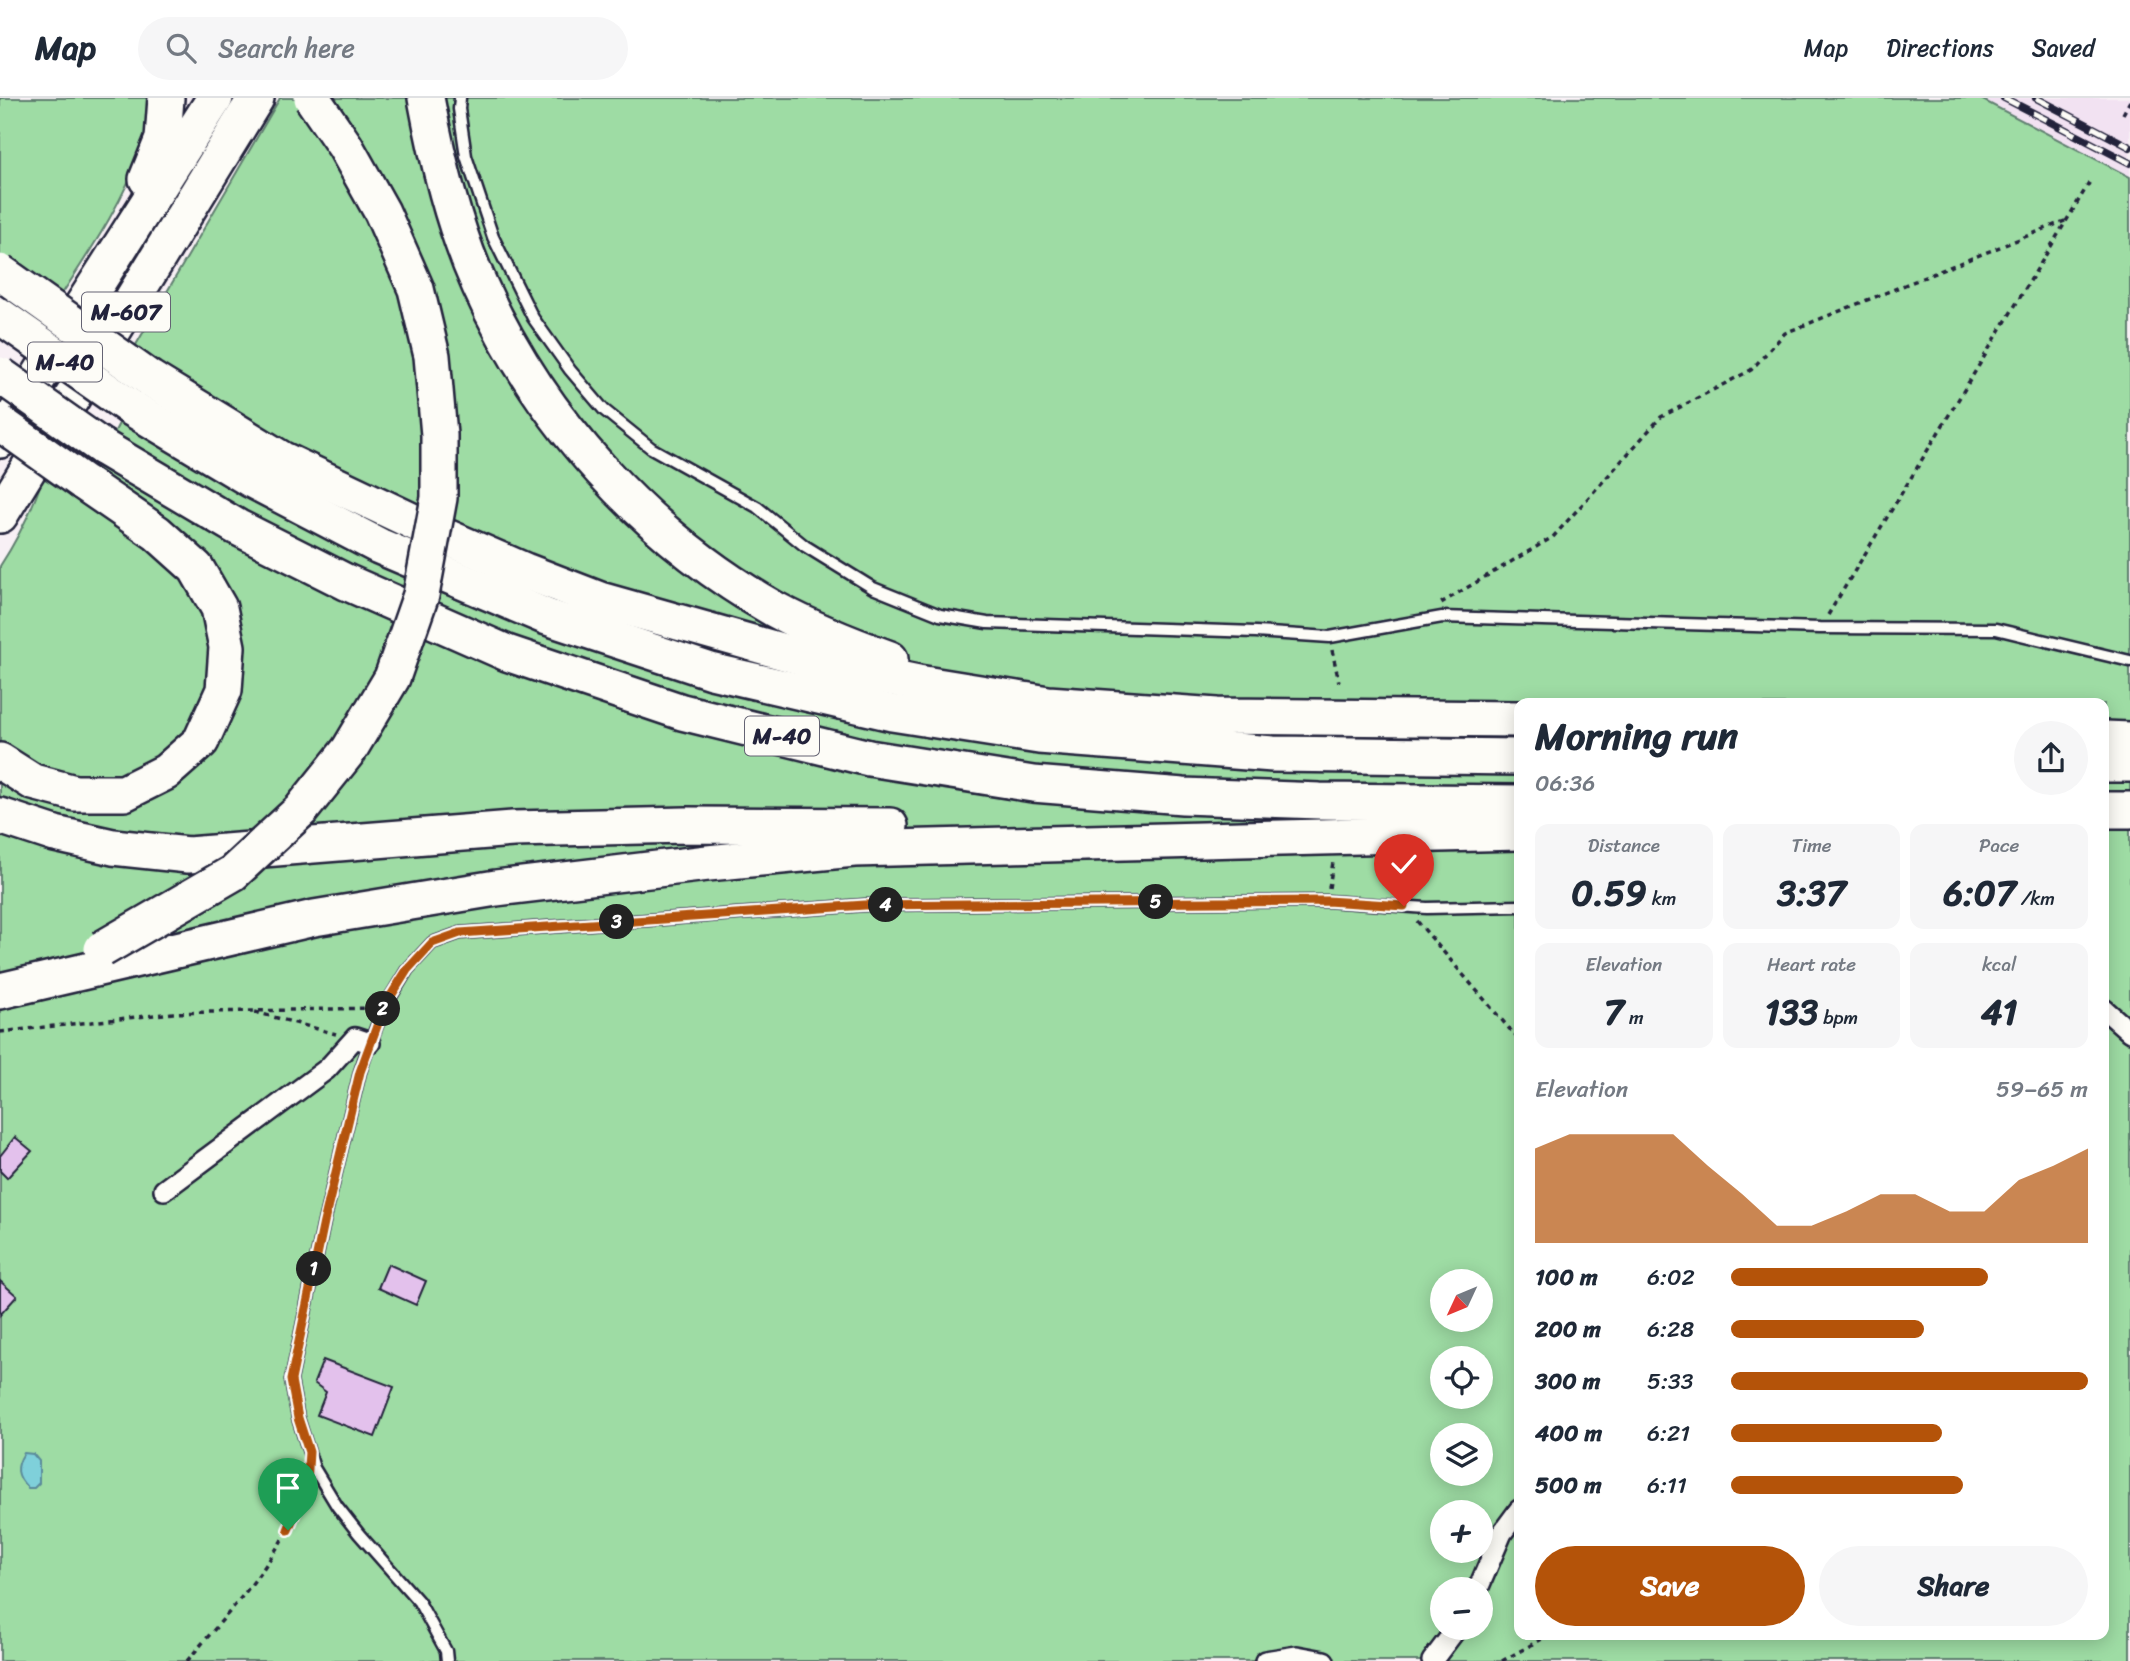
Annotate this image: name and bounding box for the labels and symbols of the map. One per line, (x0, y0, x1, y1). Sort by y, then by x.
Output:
road number: M-607 (82, 293, 170, 332)
road number: M-40 (28, 342, 102, 382)
road number: M-40 (745, 716, 819, 756)
pin (1374, 834, 1434, 906)
pin: 5 (1138, 884, 1174, 920)
pin: 4 (868, 888, 903, 922)
pin: 3 (600, 904, 634, 940)
pin: 2 (366, 992, 400, 1026)
pin: 1 (296, 1252, 332, 1286)
north arrow (1430, 1269, 1493, 1332)
pin (258, 1458, 318, 1530)

